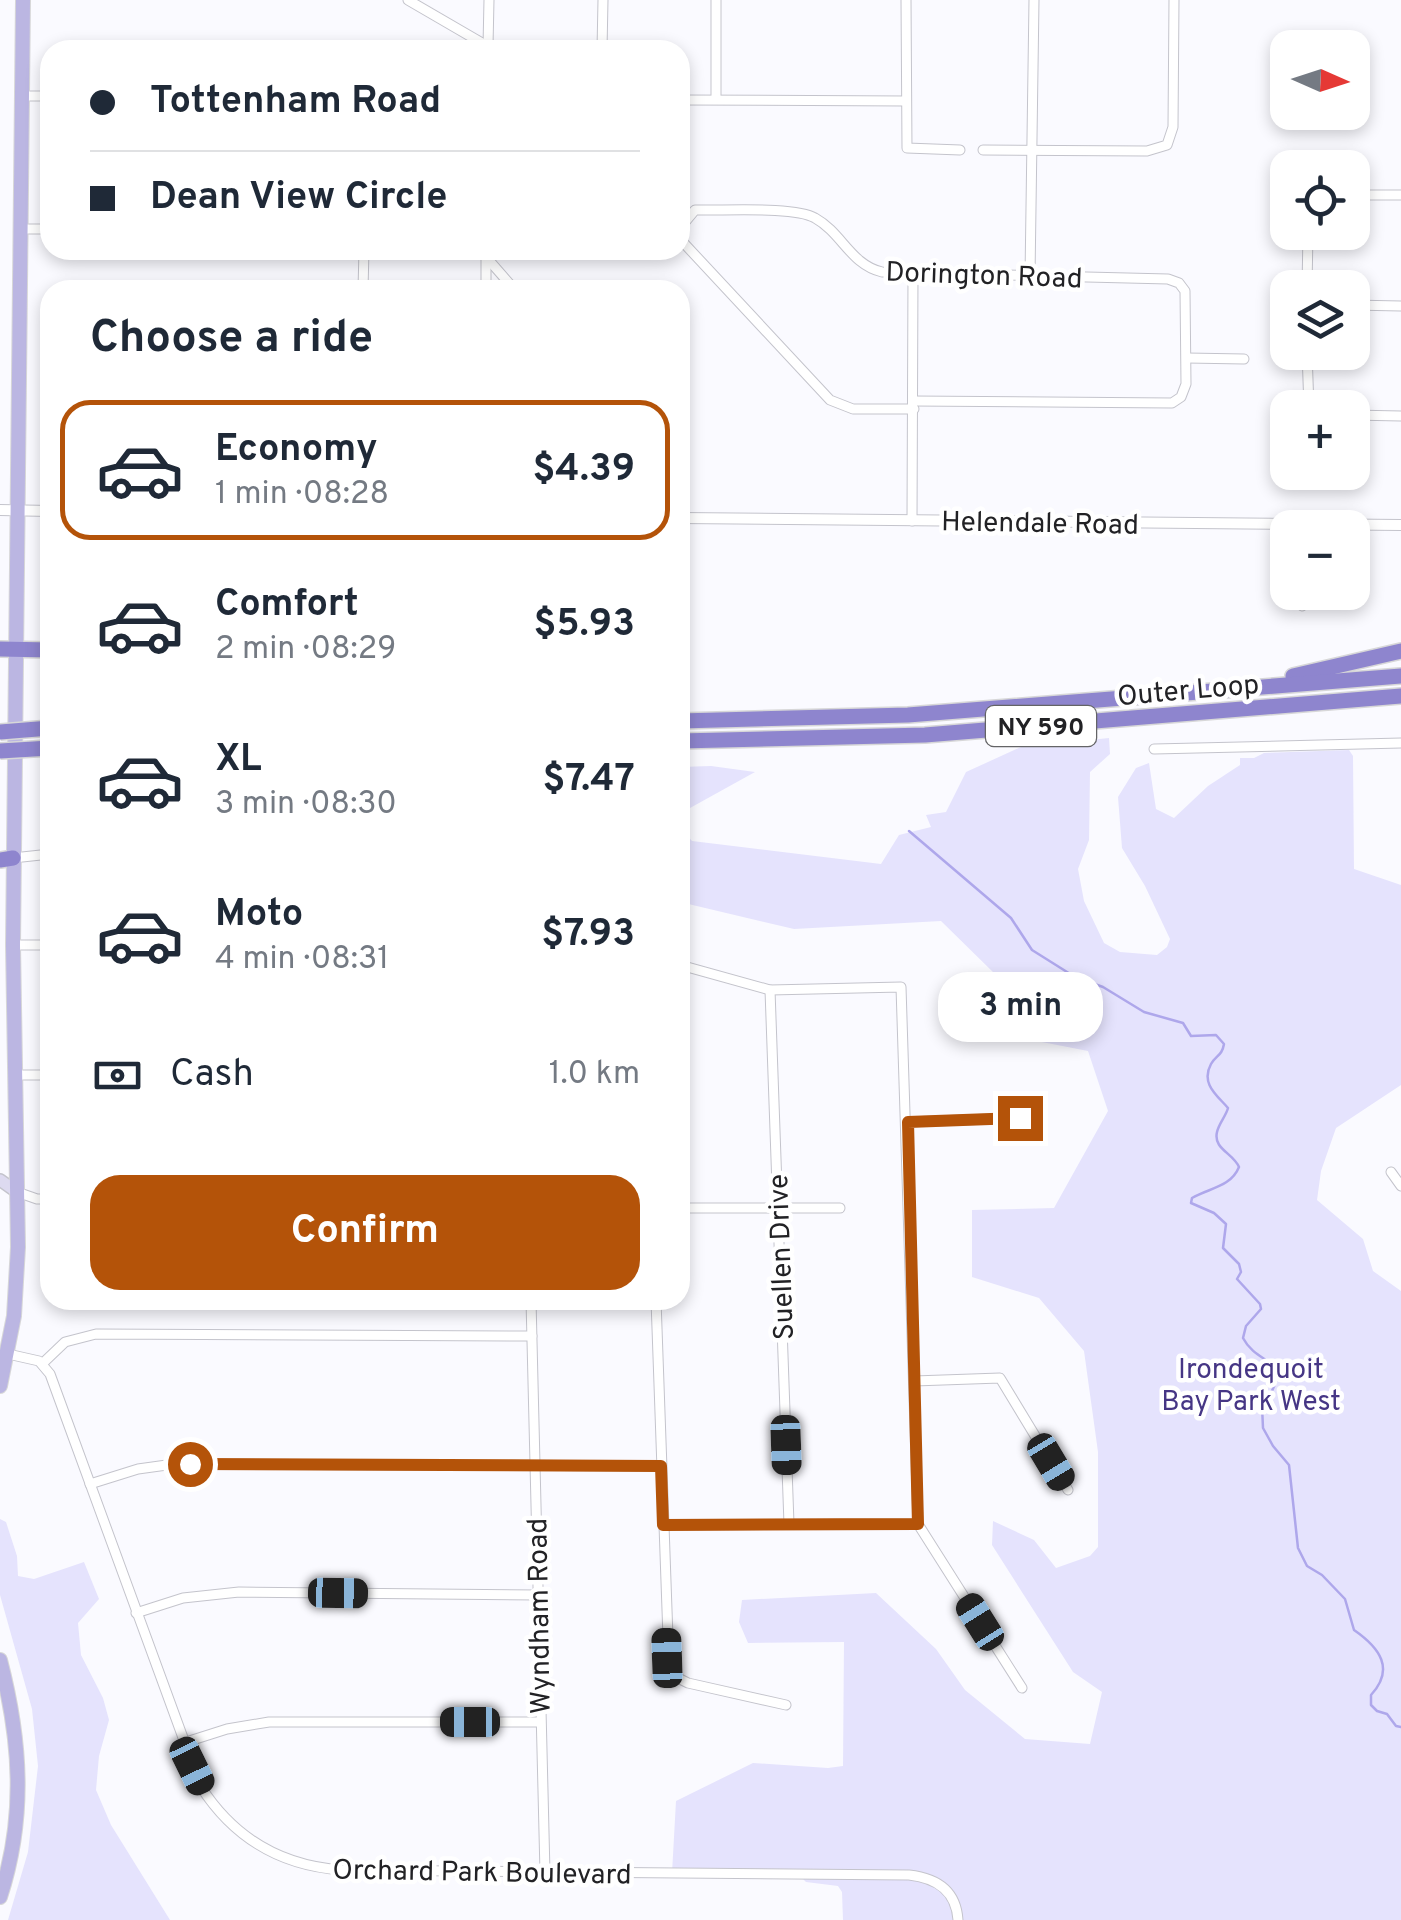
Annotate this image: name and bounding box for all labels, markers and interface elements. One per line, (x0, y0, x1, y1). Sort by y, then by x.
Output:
north arrow (1270, 30, 1370, 130)
map controls (1270, 30, 1370, 610)
text: Tottenham Road (150, 78, 441, 127)
button: locate (1270, 150, 1370, 250)
text: Dean View Circle (150, 174, 448, 223)
street label: Dorington Road (885, 256, 1083, 298)
button: layers (1270, 270, 1370, 370)
text: Choose a ride (90, 311, 373, 368)
button: + (1270, 390, 1370, 490)
icon: car (95, 425, 185, 515)
text: Economy (215, 426, 377, 475)
text: $4.39 (532, 446, 635, 495)
text: 1 min · 08:28 (215, 475, 389, 515)
street label: Helendale Road (941, 505, 1139, 545)
button: − (1270, 510, 1370, 610)
icon: car (95, 580, 185, 670)
text: Comfort (215, 581, 359, 630)
text: $5.93 (533, 601, 635, 650)
text: 2 min · 08:29 (215, 630, 396, 670)
street label: Outer Loop (1116, 668, 1261, 716)
road number: NY 590 (986, 706, 1096, 746)
icon: car (95, 735, 185, 825)
text: XL (215, 736, 262, 785)
text: $7.47 (542, 756, 635, 805)
text: 3 min · 08:30 (215, 785, 397, 825)
icon: car (95, 890, 185, 980)
text: Moto (215, 891, 303, 940)
text: $7.93 (541, 911, 635, 960)
text: 4 min · 08:31 (215, 940, 389, 980)
callout: 3 min (938, 973, 1102, 1043)
text: 3 min (979, 987, 1062, 1027)
icon: cash (90, 1048, 145, 1103)
text: Cash (170, 1051, 254, 1100)
text: 1.0 km (549, 1055, 640, 1095)
route end (998, 1096, 1043, 1141)
street label: Suellen Drive (762, 1173, 804, 1341)
button: Confirm (90, 1175, 640, 1290)
park label: Irondequoit Bay Park West (1161, 1353, 1341, 1421)
car (770, 1414, 802, 1476)
car (1023, 1429, 1079, 1495)
route start (168, 1442, 213, 1487)
street label: Wyndham Road (521, 1517, 561, 1714)
car (308, 1577, 368, 1609)
car (951, 1589, 1009, 1655)
car (651, 1627, 683, 1689)
car (440, 1707, 500, 1737)
car (165, 1732, 219, 1800)
street label: Orchard Park Boulevard (332, 1853, 632, 1895)

